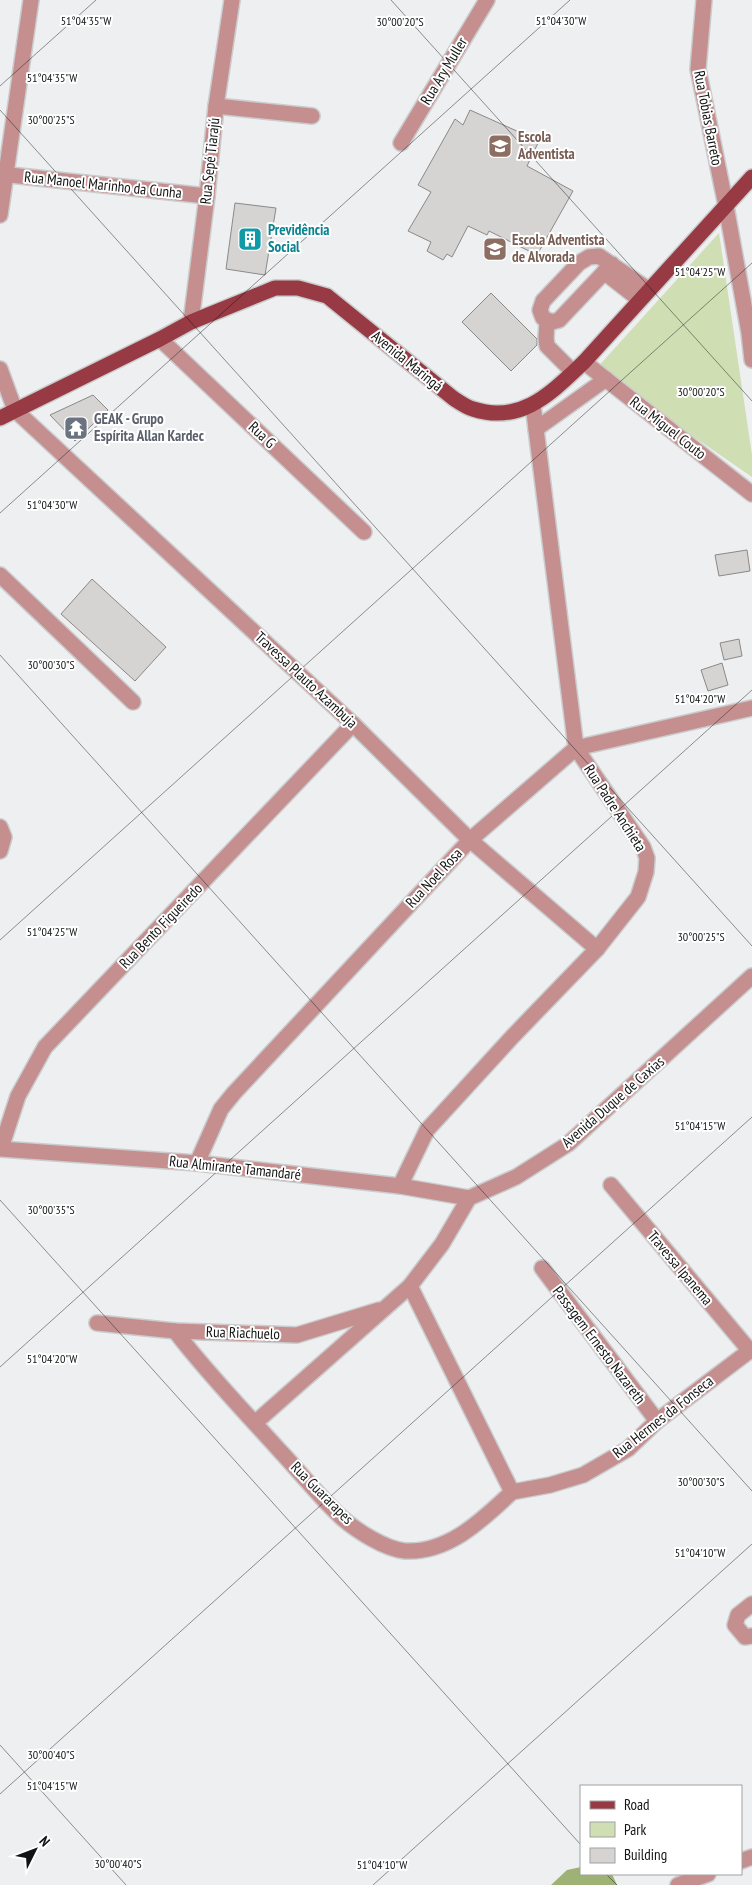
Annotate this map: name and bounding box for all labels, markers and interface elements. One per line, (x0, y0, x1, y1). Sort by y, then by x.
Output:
text: 51°04'35"W (61, 13, 111, 28)
text: 51°04'30"W (536, 13, 586, 28)
text: 30°00'20"S (376, 14, 424, 29)
street label: Rua Ary Muller (416, 33, 472, 108)
street label: Rua Tobias Barreto (690, 69, 727, 167)
text: 51°04'35"W (27, 70, 77, 85)
text: 30°00'25"S (27, 112, 75, 127)
street label: Rua Sepé Tiarajú (196, 117, 223, 205)
place label: Escola Adventista (517, 127, 575, 163)
school or university icon: Escola Adventista (487, 133, 513, 159)
street label: Rua Manoel Marinho da Cunha (23, 167, 183, 202)
place label: Previdência Social (268, 220, 330, 256)
building icon: Previdência Social (237, 226, 263, 252)
place label: Escola Adventista de Alvorada (512, 230, 605, 266)
school or university icon: Escola Adventista de Alvorada (482, 236, 508, 262)
text: 51°04'25"W (675, 264, 725, 279)
street label: Avenida Maringá (368, 326, 447, 395)
text: 30°00'20"S (677, 384, 725, 399)
street label: Rua Miguel Couto (626, 392, 710, 463)
place label: GEAK - Grupo Espírita Allan Kardec (94, 409, 205, 445)
temple icon: GEAK - Grupo Espírita Allan Kardec (63, 415, 89, 441)
street label: Rua G (245, 417, 280, 452)
text: 51°04'30"W (27, 497, 77, 512)
street label: Travessa Plauto Azambuja (251, 627, 362, 732)
text: 30°00'30"S (27, 657, 75, 672)
text: 51°04'20"W (675, 691, 725, 706)
street label: Rua Padre Anchieta (580, 761, 651, 855)
street label: Rua Noel Rosa (401, 844, 466, 911)
street label: Rua Bento Figueiredo (115, 879, 206, 972)
text: 51°04'25"W (27, 924, 77, 939)
text: 30°00'25"S (677, 929, 725, 944)
street label: Avenida Duque de Caxias (557, 1052, 668, 1151)
text: 51°04'15"W (675, 1118, 725, 1133)
street label: Rua Almirante Tamandaré (168, 1151, 302, 1184)
text: 30°00'35"S (27, 1202, 75, 1217)
street label: Travessa Ipanema (644, 1227, 717, 1309)
street label: Passagem Ernesto Nazareth (549, 1282, 650, 1407)
street label: Rua Riachuelo (206, 1322, 280, 1343)
text: 51°04'20"W (27, 1351, 77, 1366)
street label: Rua Hermes da Fonseca (608, 1371, 717, 1462)
street label: Rua Guararapes (287, 1457, 358, 1528)
text: 30°00'30"S (677, 1474, 725, 1489)
text: 51°04'10"W (675, 1545, 725, 1560)
text: 30°00'40"S (27, 1747, 75, 1762)
text: 51°04'15"W (27, 1778, 77, 1793)
legend (580, 1785, 742, 1875)
text: Road (624, 1795, 650, 1814)
text: Park (624, 1820, 646, 1839)
north arrow (10, 1825, 60, 1875)
text: N (35, 1832, 54, 1850)
text: Building (624, 1845, 667, 1864)
text: 30°00'40"S (94, 1856, 142, 1871)
text: 51°04'10"W (357, 1857, 407, 1872)

